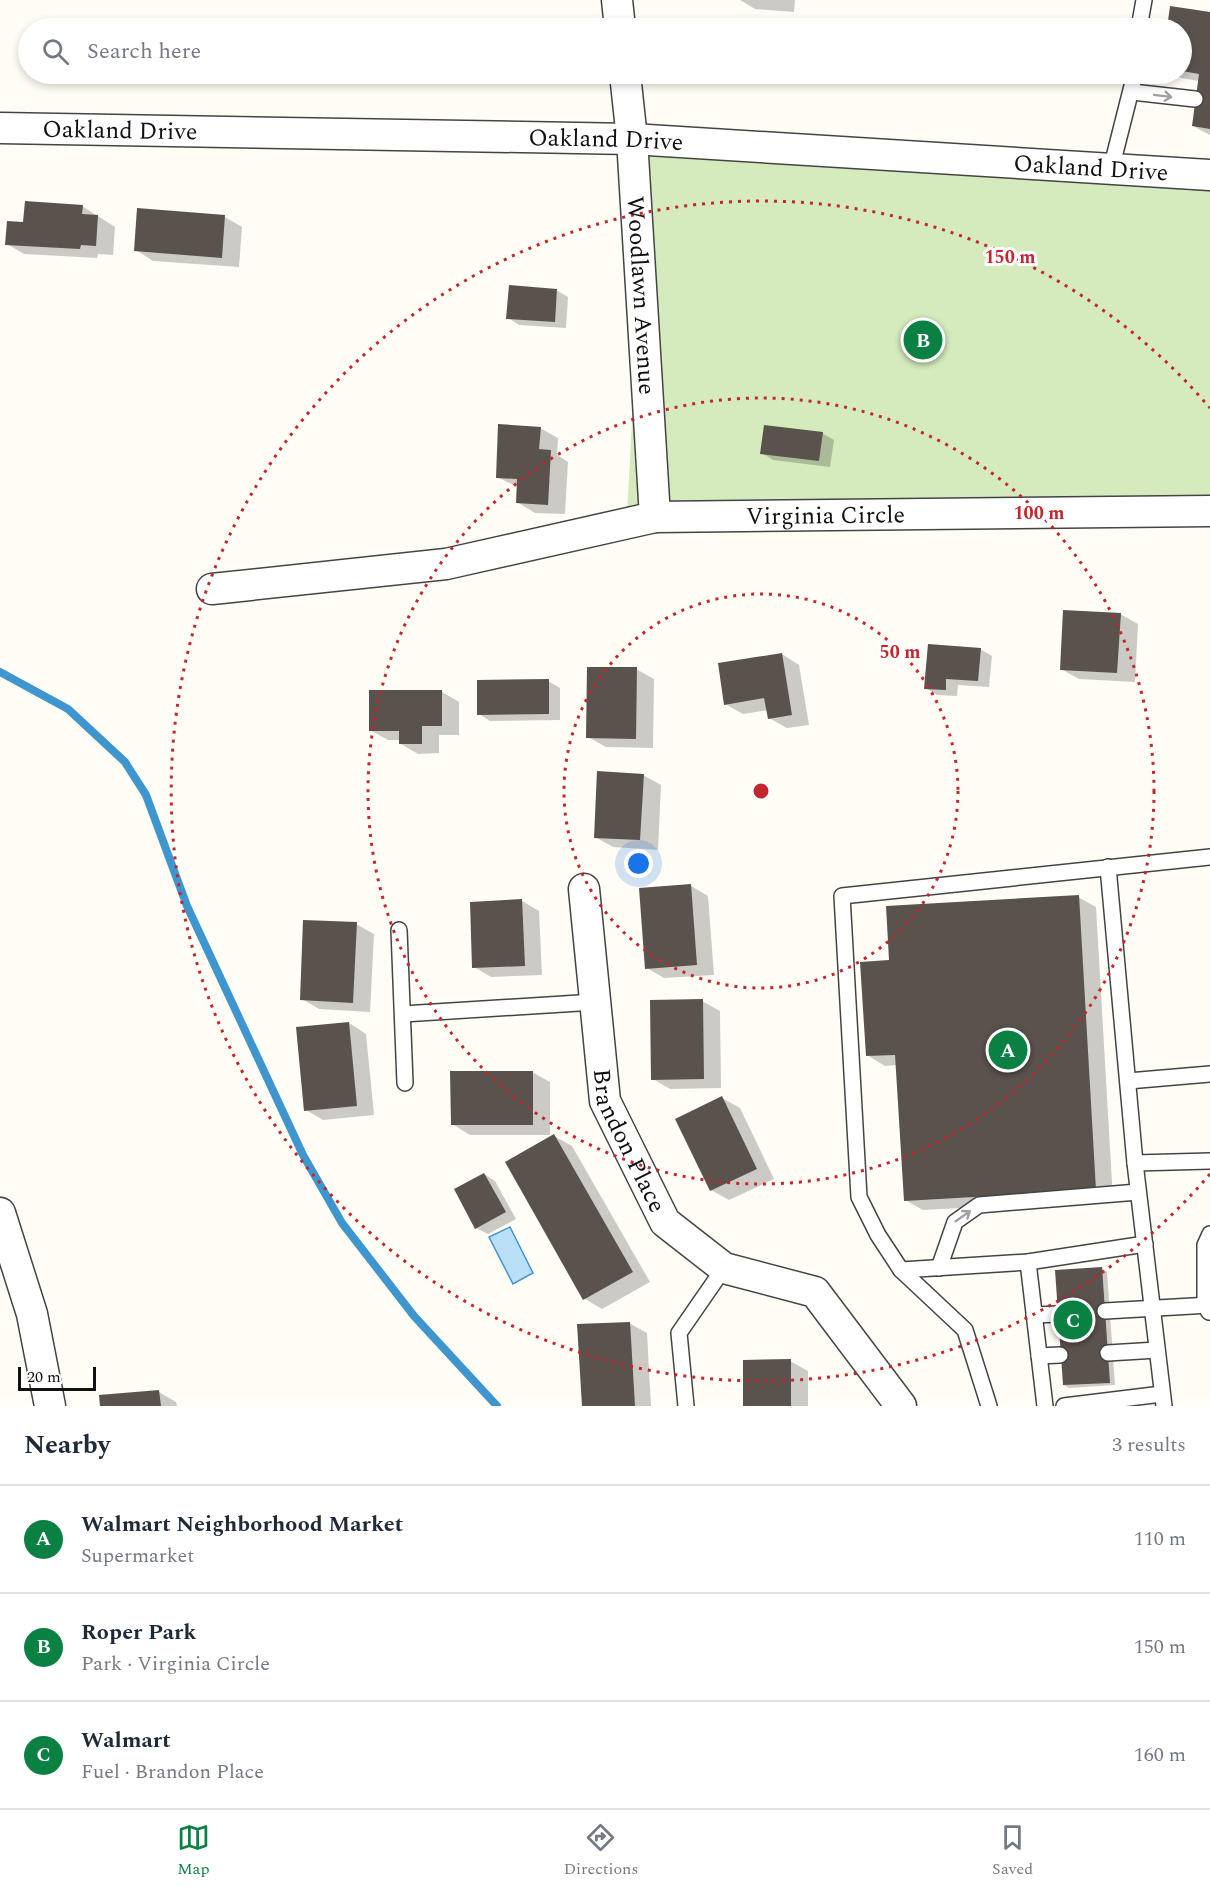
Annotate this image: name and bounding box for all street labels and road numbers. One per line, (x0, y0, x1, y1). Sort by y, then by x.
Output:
street label: Oakland Drive (42, 112, 198, 150)
street label: Oakland Drive (528, 120, 684, 161)
street label: Oakland Drive (1012, 146, 1170, 191)
street label: Woodlawn Avenue (617, 195, 665, 396)
street label: Virginia Circle (746, 497, 905, 535)
street label: Brandon Place (583, 1067, 675, 1219)

